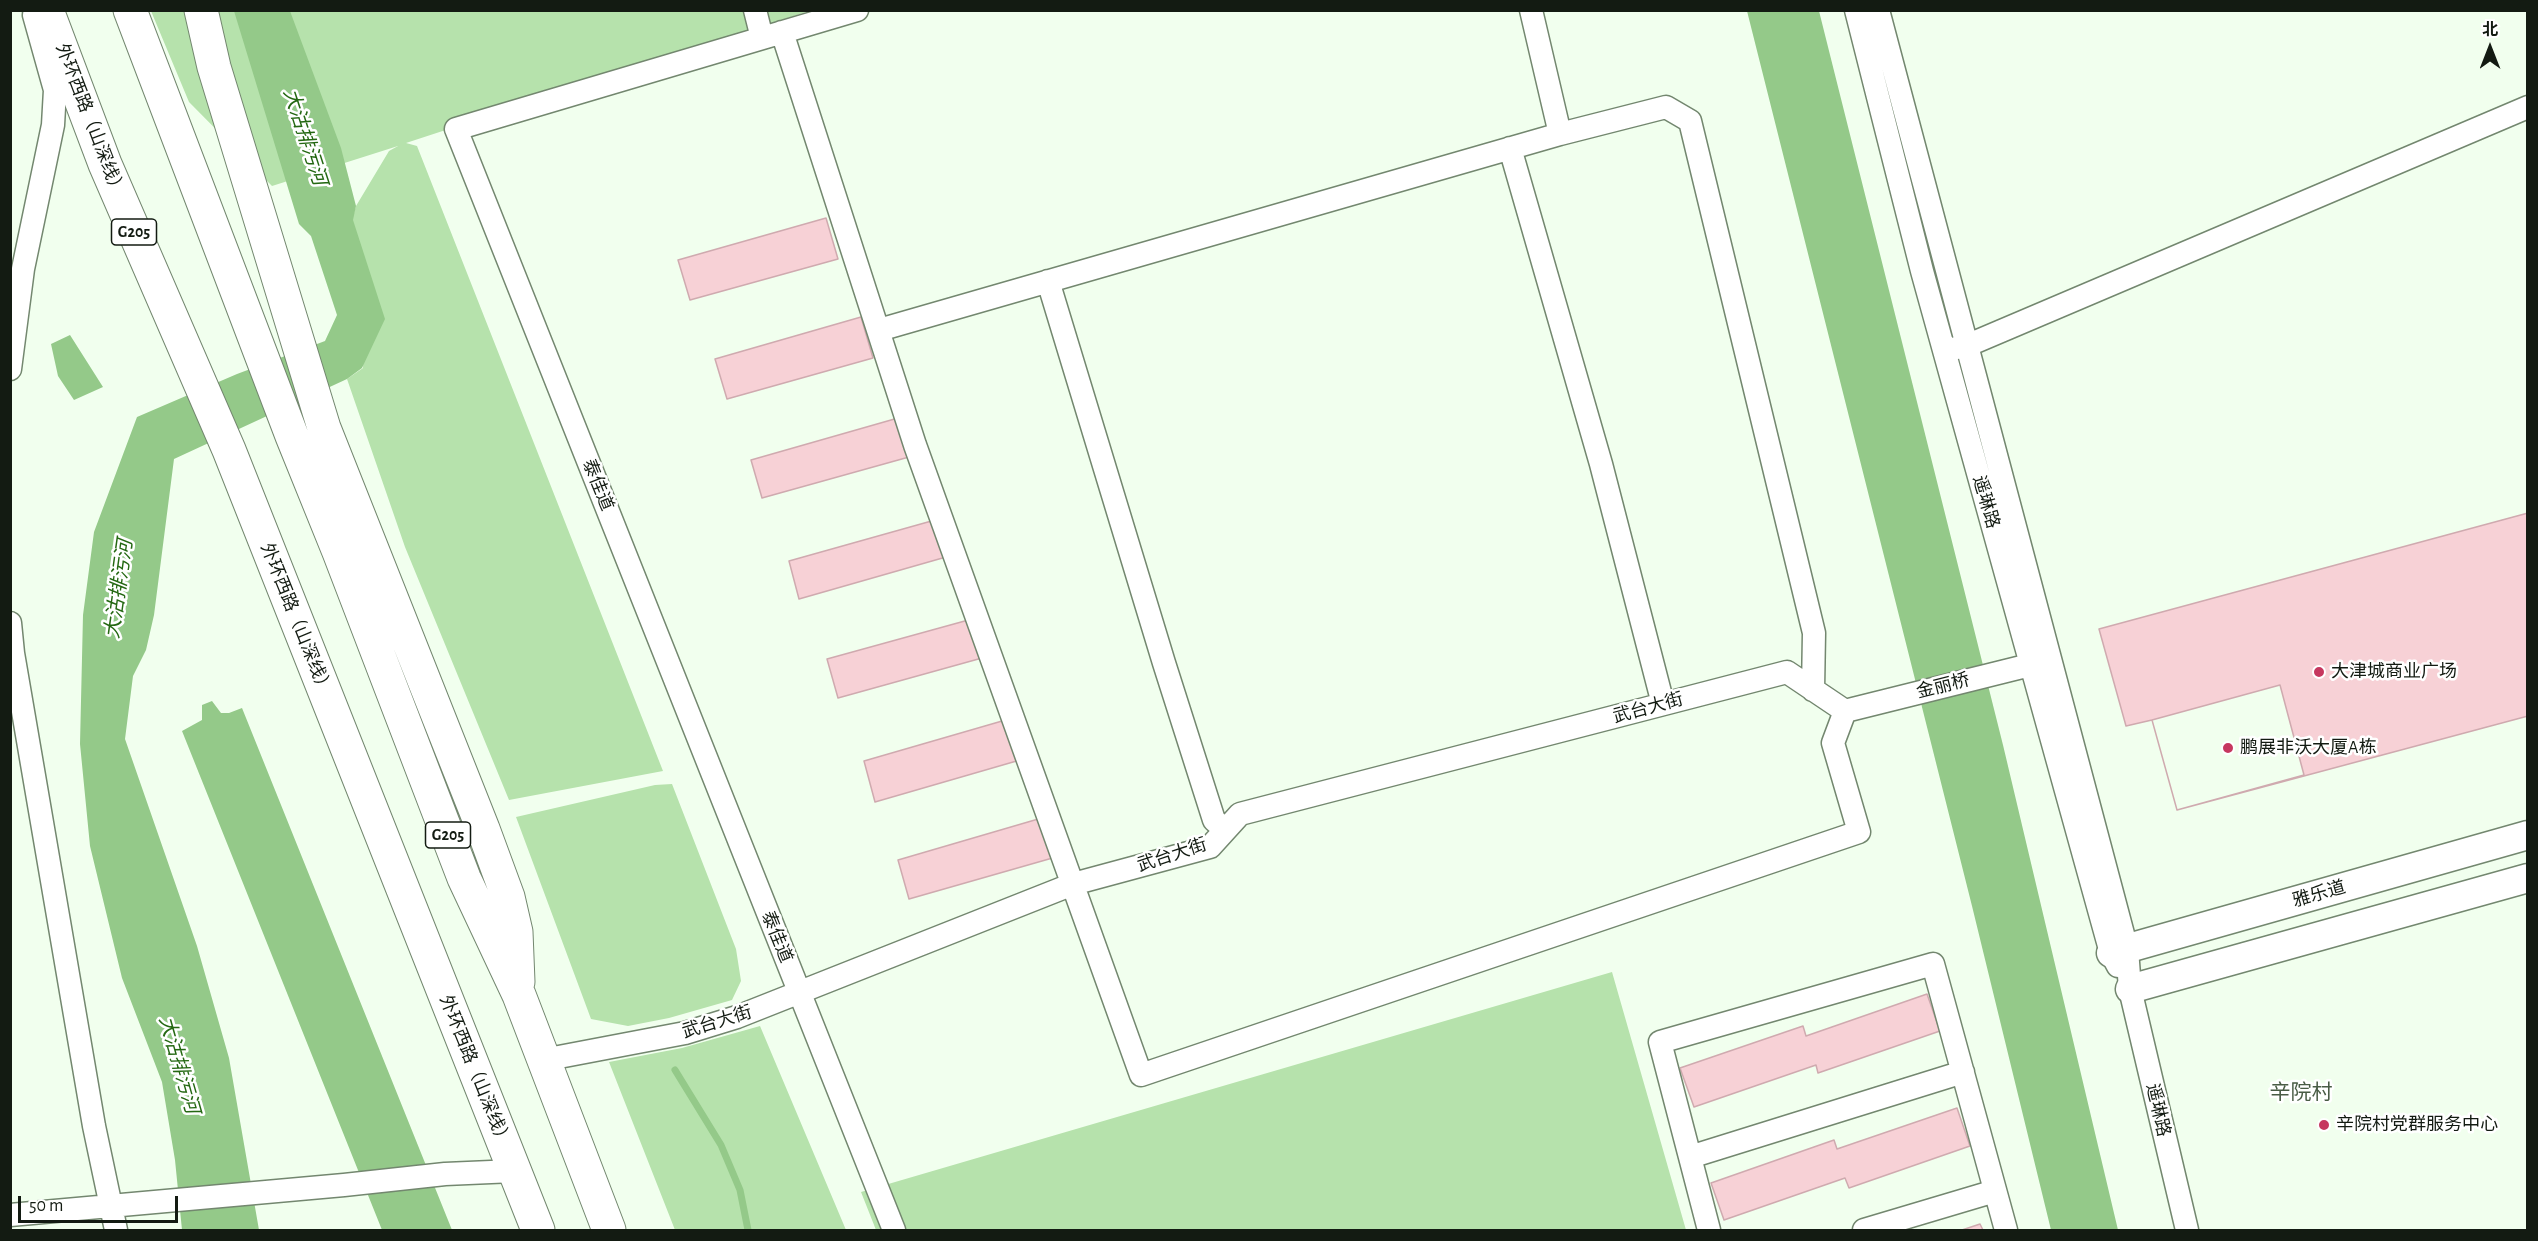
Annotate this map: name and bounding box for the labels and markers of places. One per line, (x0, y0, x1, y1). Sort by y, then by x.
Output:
place label: 大津城商业广场 (2331, 661, 2457, 683)
marker: 大津城商业广场 (2312, 665, 2326, 679)
place label: 鹏展非沃大厦A栋 (2240, 737, 2376, 759)
marker: 鹏展非沃大厦A栋 (2221, 741, 2235, 755)
place label: 辛院村党群服务中心 (2336, 1114, 2498, 1136)
marker: 辛院村党群服务中心 (2317, 1118, 2331, 1132)

